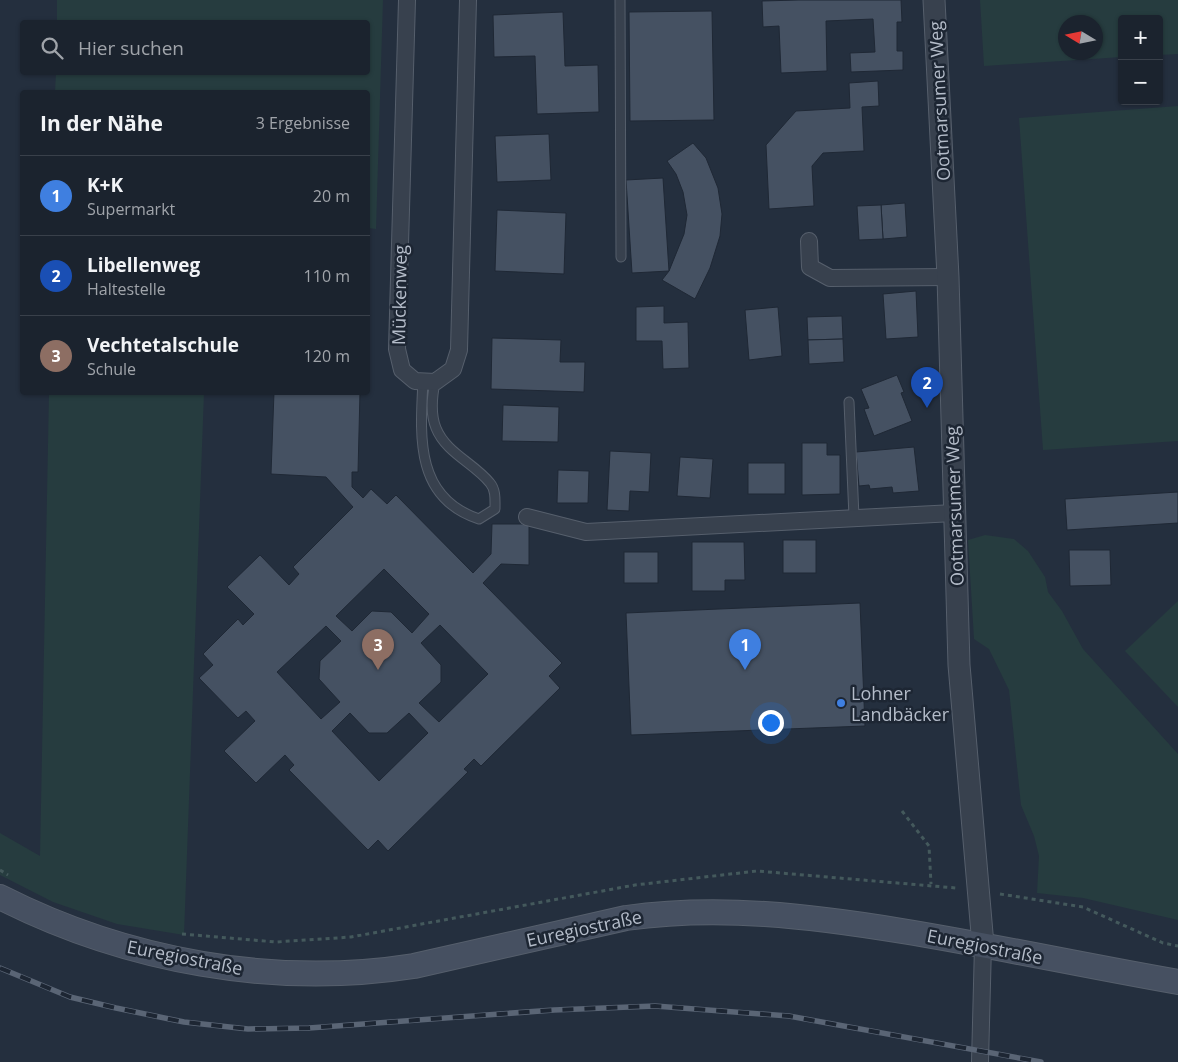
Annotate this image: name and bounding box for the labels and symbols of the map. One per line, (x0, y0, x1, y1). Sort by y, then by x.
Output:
north arrow (1058, 15, 1103, 60)
street label: Ootmarsumer Weg (923, 20, 955, 182)
street label: Mückenweg (386, 244, 412, 345)
pin: 2 (911, 367, 943, 408)
street label: Ootmarsumer Weg (939, 425, 969, 586)
pin: 3 (362, 629, 394, 670)
pin: 1 (729, 629, 761, 670)
place label: Lohner Landbäcker (851, 681, 950, 726)
marker: Lohner Landbäcker (835, 697, 847, 709)
your location (758, 710, 784, 736)
street label: Euregiostraße (524, 904, 644, 952)
street label: Euregiostraße (925, 923, 1045, 969)
street label: Euregiostraße (125, 934, 245, 980)

